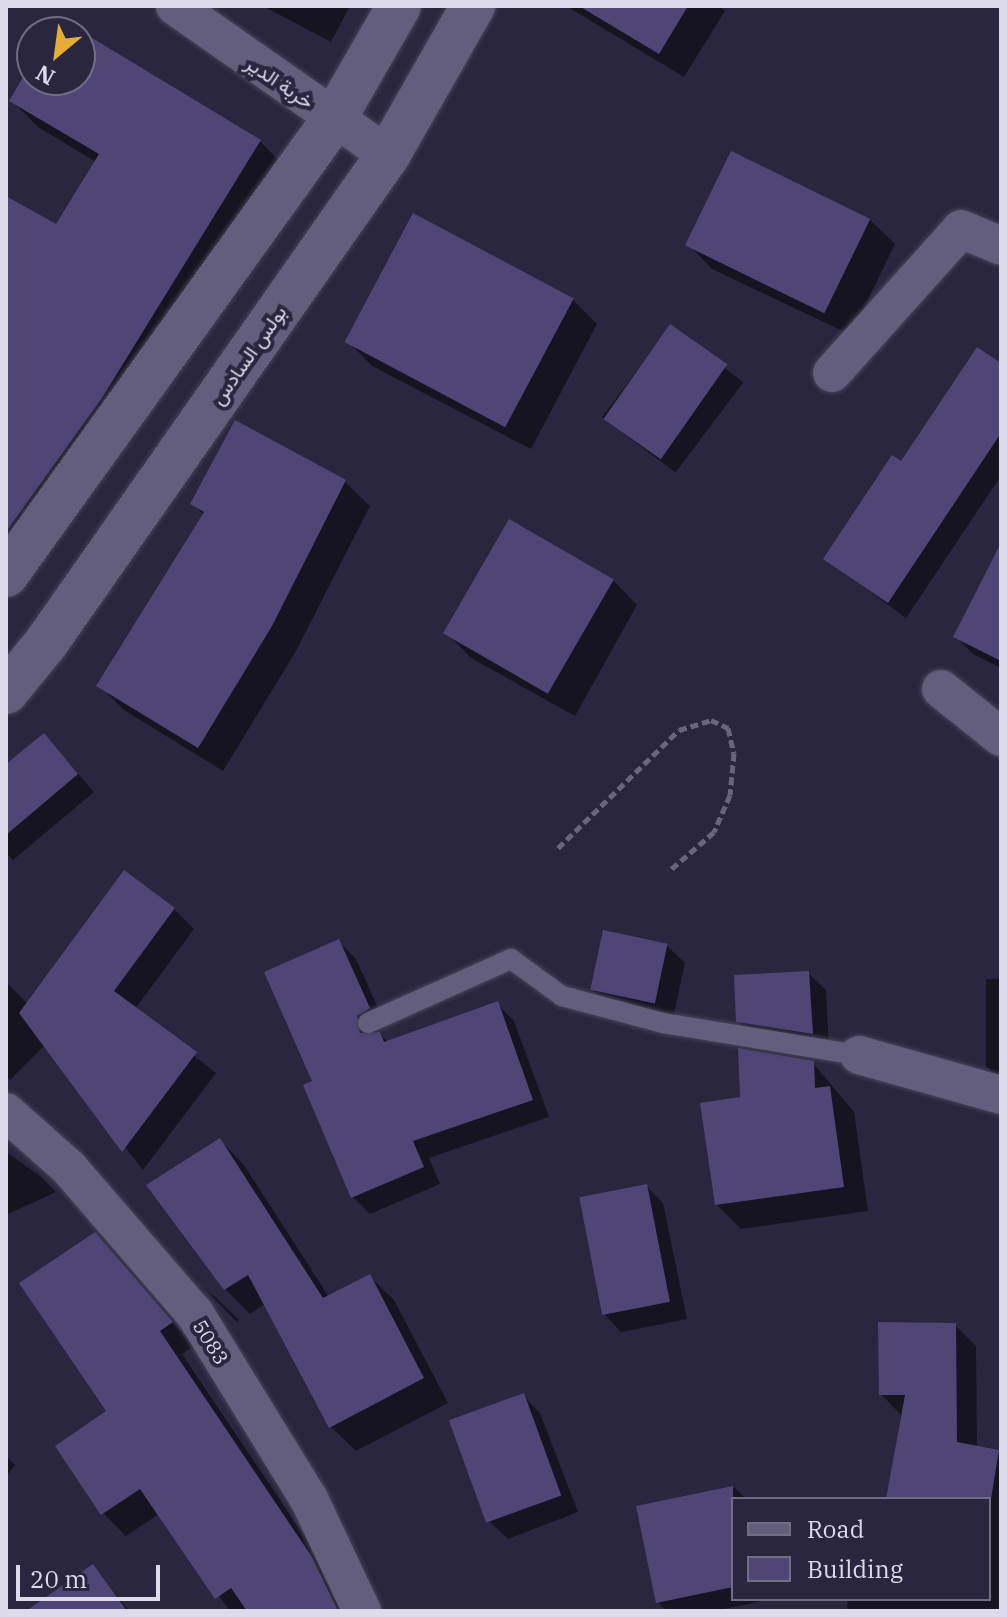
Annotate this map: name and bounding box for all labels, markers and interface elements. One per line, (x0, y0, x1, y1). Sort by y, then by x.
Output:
north arrow (16, 16, 96, 96)
street label: خربة الدير (241, 50, 319, 114)
text: N (30, 59, 60, 93)
street label: بولس السادس (205, 301, 291, 409)
street label: 5083 (188, 1315, 234, 1369)
legend (731, 1497, 991, 1601)
text: Road (807, 1513, 864, 1545)
scale bar (20, 1549, 164, 1599)
text: Building (807, 1553, 903, 1585)
text: 20 m (30, 1563, 87, 1595)

